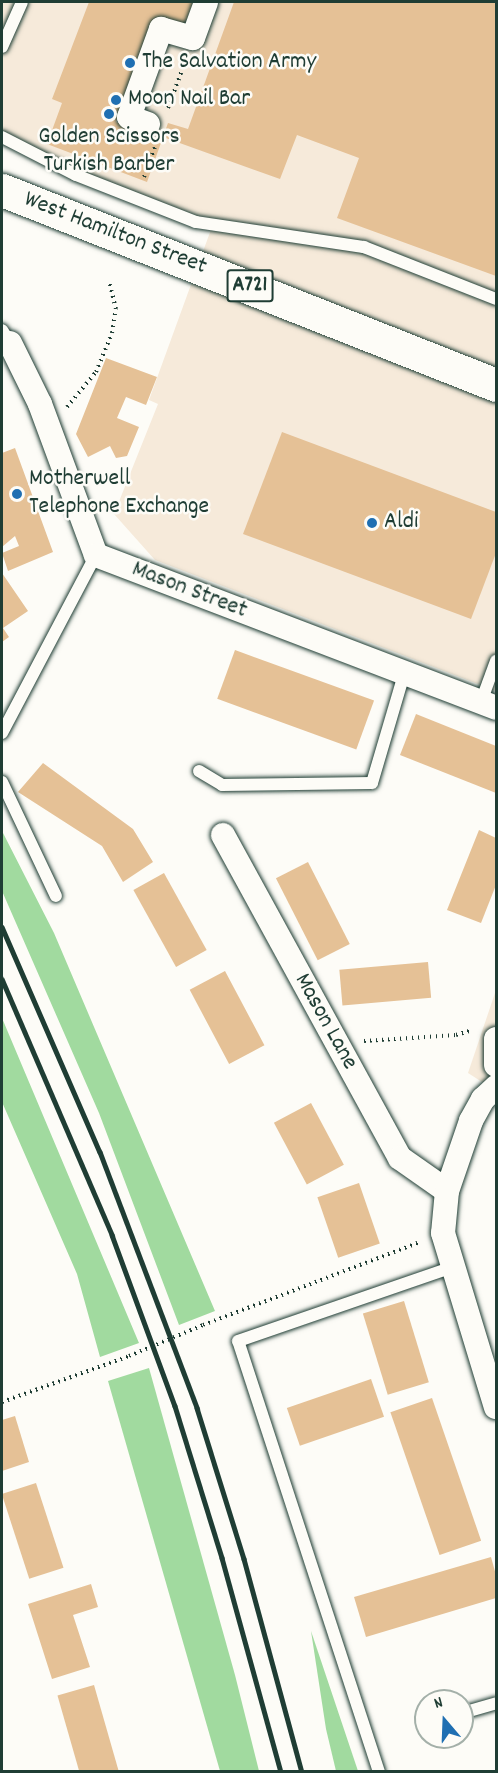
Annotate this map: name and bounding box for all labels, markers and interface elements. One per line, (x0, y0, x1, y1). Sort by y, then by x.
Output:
place label: The Salvation Army (142, 49, 316, 77)
marker: The Salvation Army (123, 56, 137, 70)
place label: Moon Nail Bar (128, 86, 250, 114)
marker: Moon Nail Bar (109, 93, 123, 107)
marker: Golden Scissors Turkish Barber (102, 107, 116, 121)
place label: Golden Scissors Turkish Barber (38, 124, 180, 180)
street label: West Hamilton Street (20, 186, 210, 282)
road number: A721 (226, 267, 274, 305)
place label: Motherwell Telephone Exchange (29, 466, 209, 522)
marker: Motherwell Telephone Exchange (10, 487, 24, 501)
place label: Aldi (384, 509, 418, 537)
marker: Aldi (365, 516, 379, 530)
street label: Mason Street (127, 556, 251, 626)
street label: Mason Lane (287, 969, 363, 1075)
north arrow (414, 1689, 474, 1749)
text: N (431, 1691, 446, 1716)

